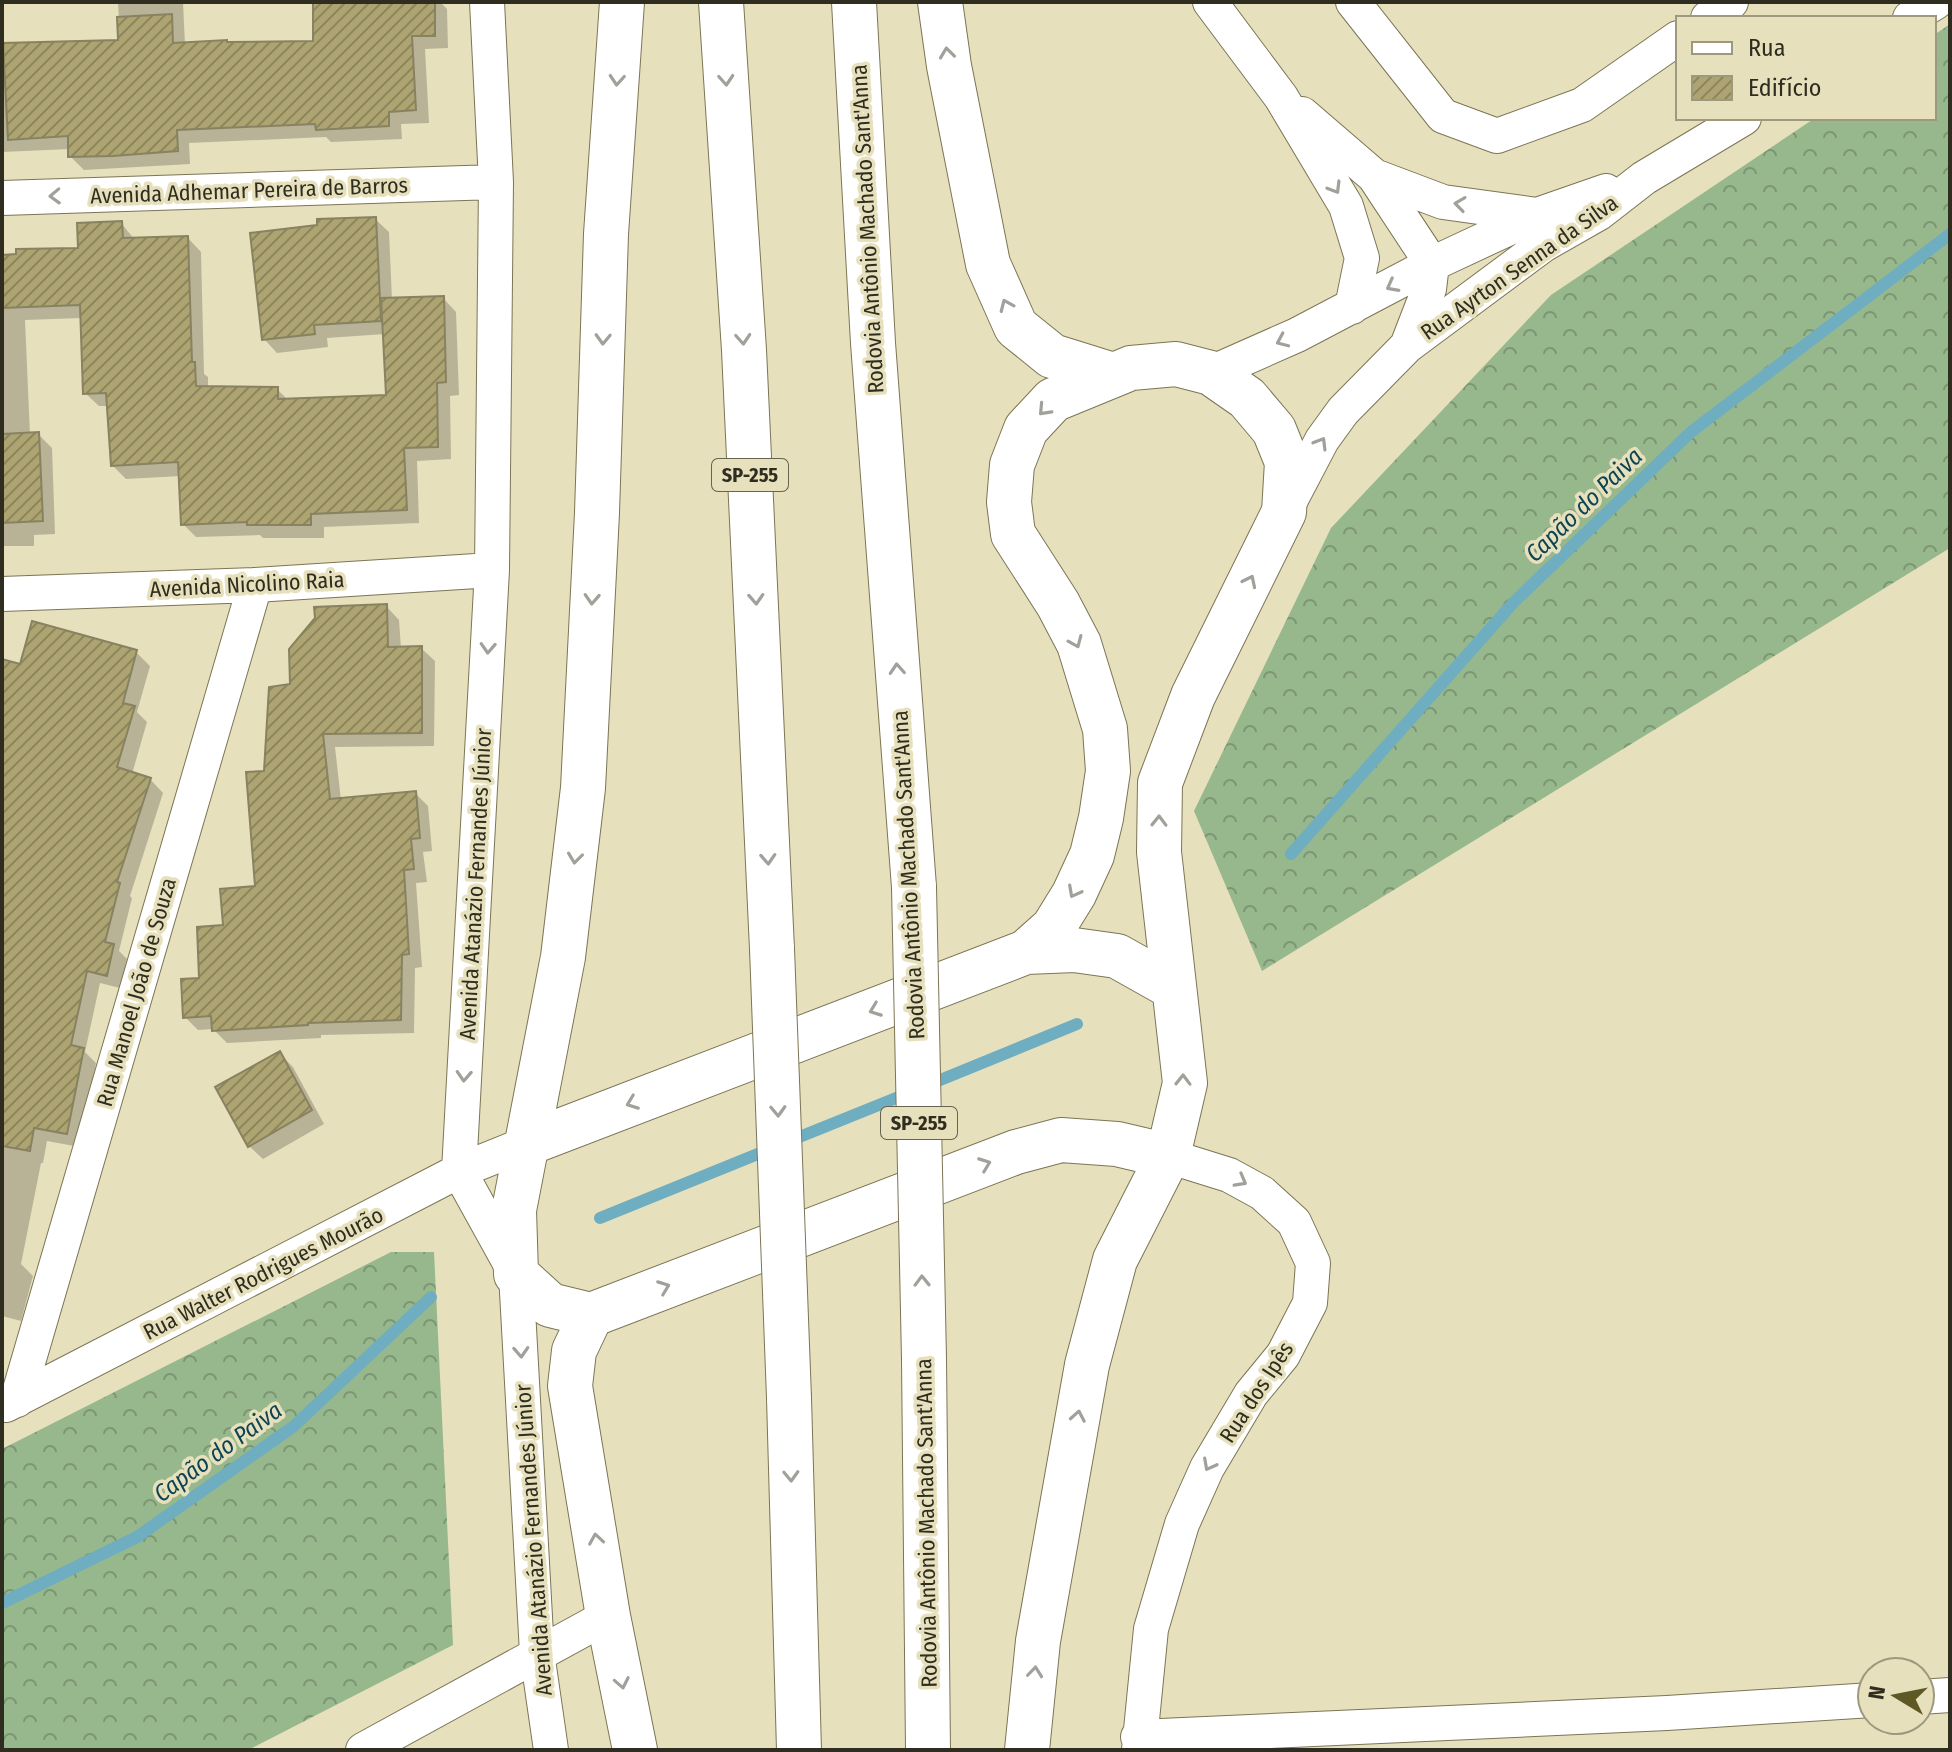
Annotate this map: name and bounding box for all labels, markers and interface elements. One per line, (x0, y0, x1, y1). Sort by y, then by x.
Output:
legend (1676, 16, 1936, 120)
text: Rua (1748, 34, 1785, 62)
one-way arrow (939, 46, 956, 60)
street label: Rodovia Antônio Machado Sant'Anna (845, 64, 890, 394)
one-way arrow (609, 74, 626, 87)
one-way arrow (717, 74, 734, 87)
text: Edifício (1748, 74, 1821, 102)
street label: Avenida Adhemar Pereira de Barros (90, 171, 408, 210)
one-way arrow (1326, 179, 1341, 194)
one-way arrow (48, 188, 61, 205)
street label: Rua Ayrton Senna da Silva (1415, 189, 1623, 346)
one-way arrow (1453, 196, 1466, 213)
one-way arrow (1386, 276, 1401, 291)
one-way arrow (1000, 298, 1016, 313)
one-way arrow (1276, 331, 1290, 347)
one-way arrow (594, 333, 611, 346)
one-way arrow (734, 333, 751, 346)
one-way arrow (1039, 401, 1054, 415)
one-way arrow (1311, 437, 1327, 452)
water label: Capão do Paiva (1520, 442, 1648, 568)
road number: SP-255 (712, 459, 788, 491)
street label: Avenida Nicolino Raia (149, 566, 345, 603)
one-way arrow (1241, 574, 1256, 589)
one-way arrow (584, 593, 601, 606)
one-way arrow (747, 593, 764, 606)
one-way arrow (1067, 634, 1083, 648)
one-way arrow (480, 642, 497, 655)
one-way arrow (889, 662, 906, 675)
street label: Rodovia Antônio Machado Sant'Anna (886, 710, 931, 1040)
street label: Avenida Atanázio Fernandes Júnior (454, 727, 497, 1041)
one-way arrow (1151, 814, 1168, 827)
one-way arrow (566, 852, 583, 865)
one-way arrow (759, 853, 776, 866)
street label: Rua Manoel João de Souza (91, 875, 182, 1110)
one-way arrow (1069, 883, 1084, 898)
one-way arrow (869, 1000, 883, 1017)
one-way arrow (456, 1070, 473, 1083)
one-way arrow (1174, 1073, 1192, 1086)
one-way arrow (626, 1093, 640, 1110)
one-way arrow (770, 1105, 787, 1118)
road number: SP-255 (881, 1107, 957, 1139)
one-way arrow (977, 1157, 991, 1174)
one-way arrow (1233, 1172, 1247, 1187)
street label: Rua Walter Rodrigues Mourão (139, 1201, 388, 1346)
one-way arrow (914, 1274, 931, 1287)
one-way arrow (656, 1280, 670, 1297)
street label: Rua dos Ipês (1214, 1337, 1299, 1448)
one-way arrow (512, 1346, 529, 1359)
street label: Rodovia Antônio Machado Sant'Anna (910, 1358, 943, 1688)
street label: Avenida Atanázio Fernandes Júnior (509, 1383, 558, 1697)
water label: Capão do Paiva (149, 1396, 287, 1508)
one-way arrow (1068, 1409, 1085, 1423)
one-way arrow (1204, 1457, 1219, 1471)
one-way arrow (782, 1470, 800, 1483)
one-way arrow (588, 1532, 605, 1545)
north arrow (1856, 1656, 1936, 1736)
one-way arrow (1026, 1666, 1043, 1679)
one-way arrow (612, 1676, 629, 1690)
text: N (1862, 1684, 1891, 1701)

